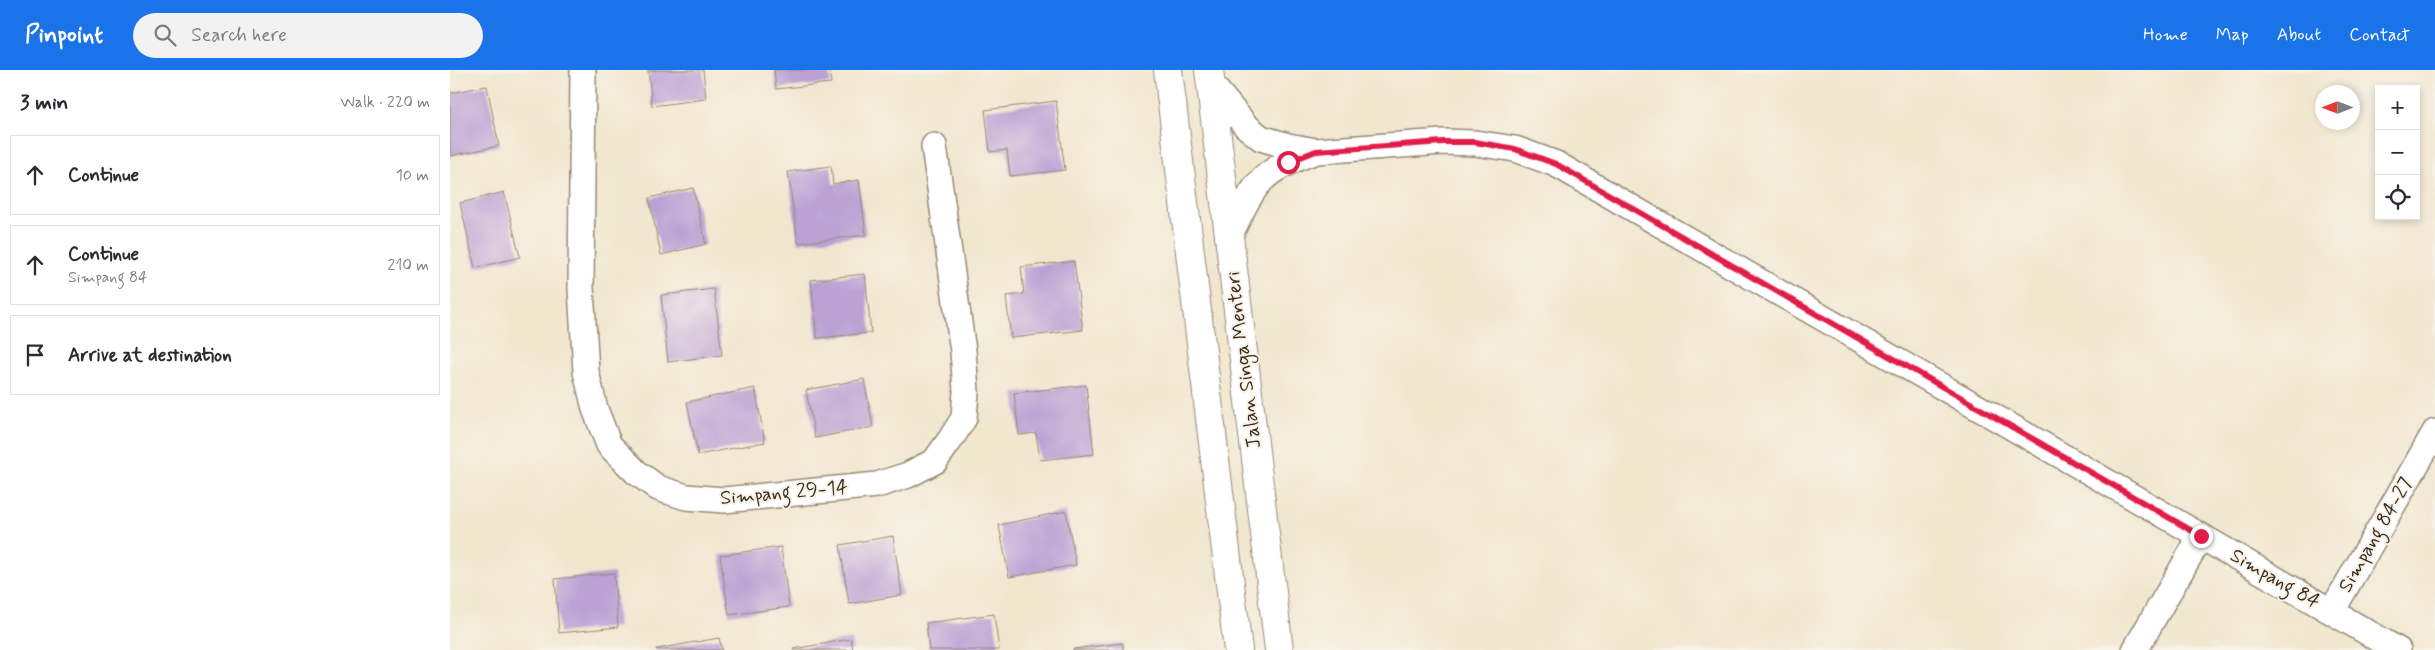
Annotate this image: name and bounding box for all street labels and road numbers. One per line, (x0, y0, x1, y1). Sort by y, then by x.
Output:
street label: Jalan Singa Menteri (1220, 270, 1269, 450)
street label: Simpang 84-27 (2332, 473, 2422, 598)
street label: Simpang 29-14 (719, 474, 849, 514)
street label: Simpang 84 (2224, 542, 2325, 617)

